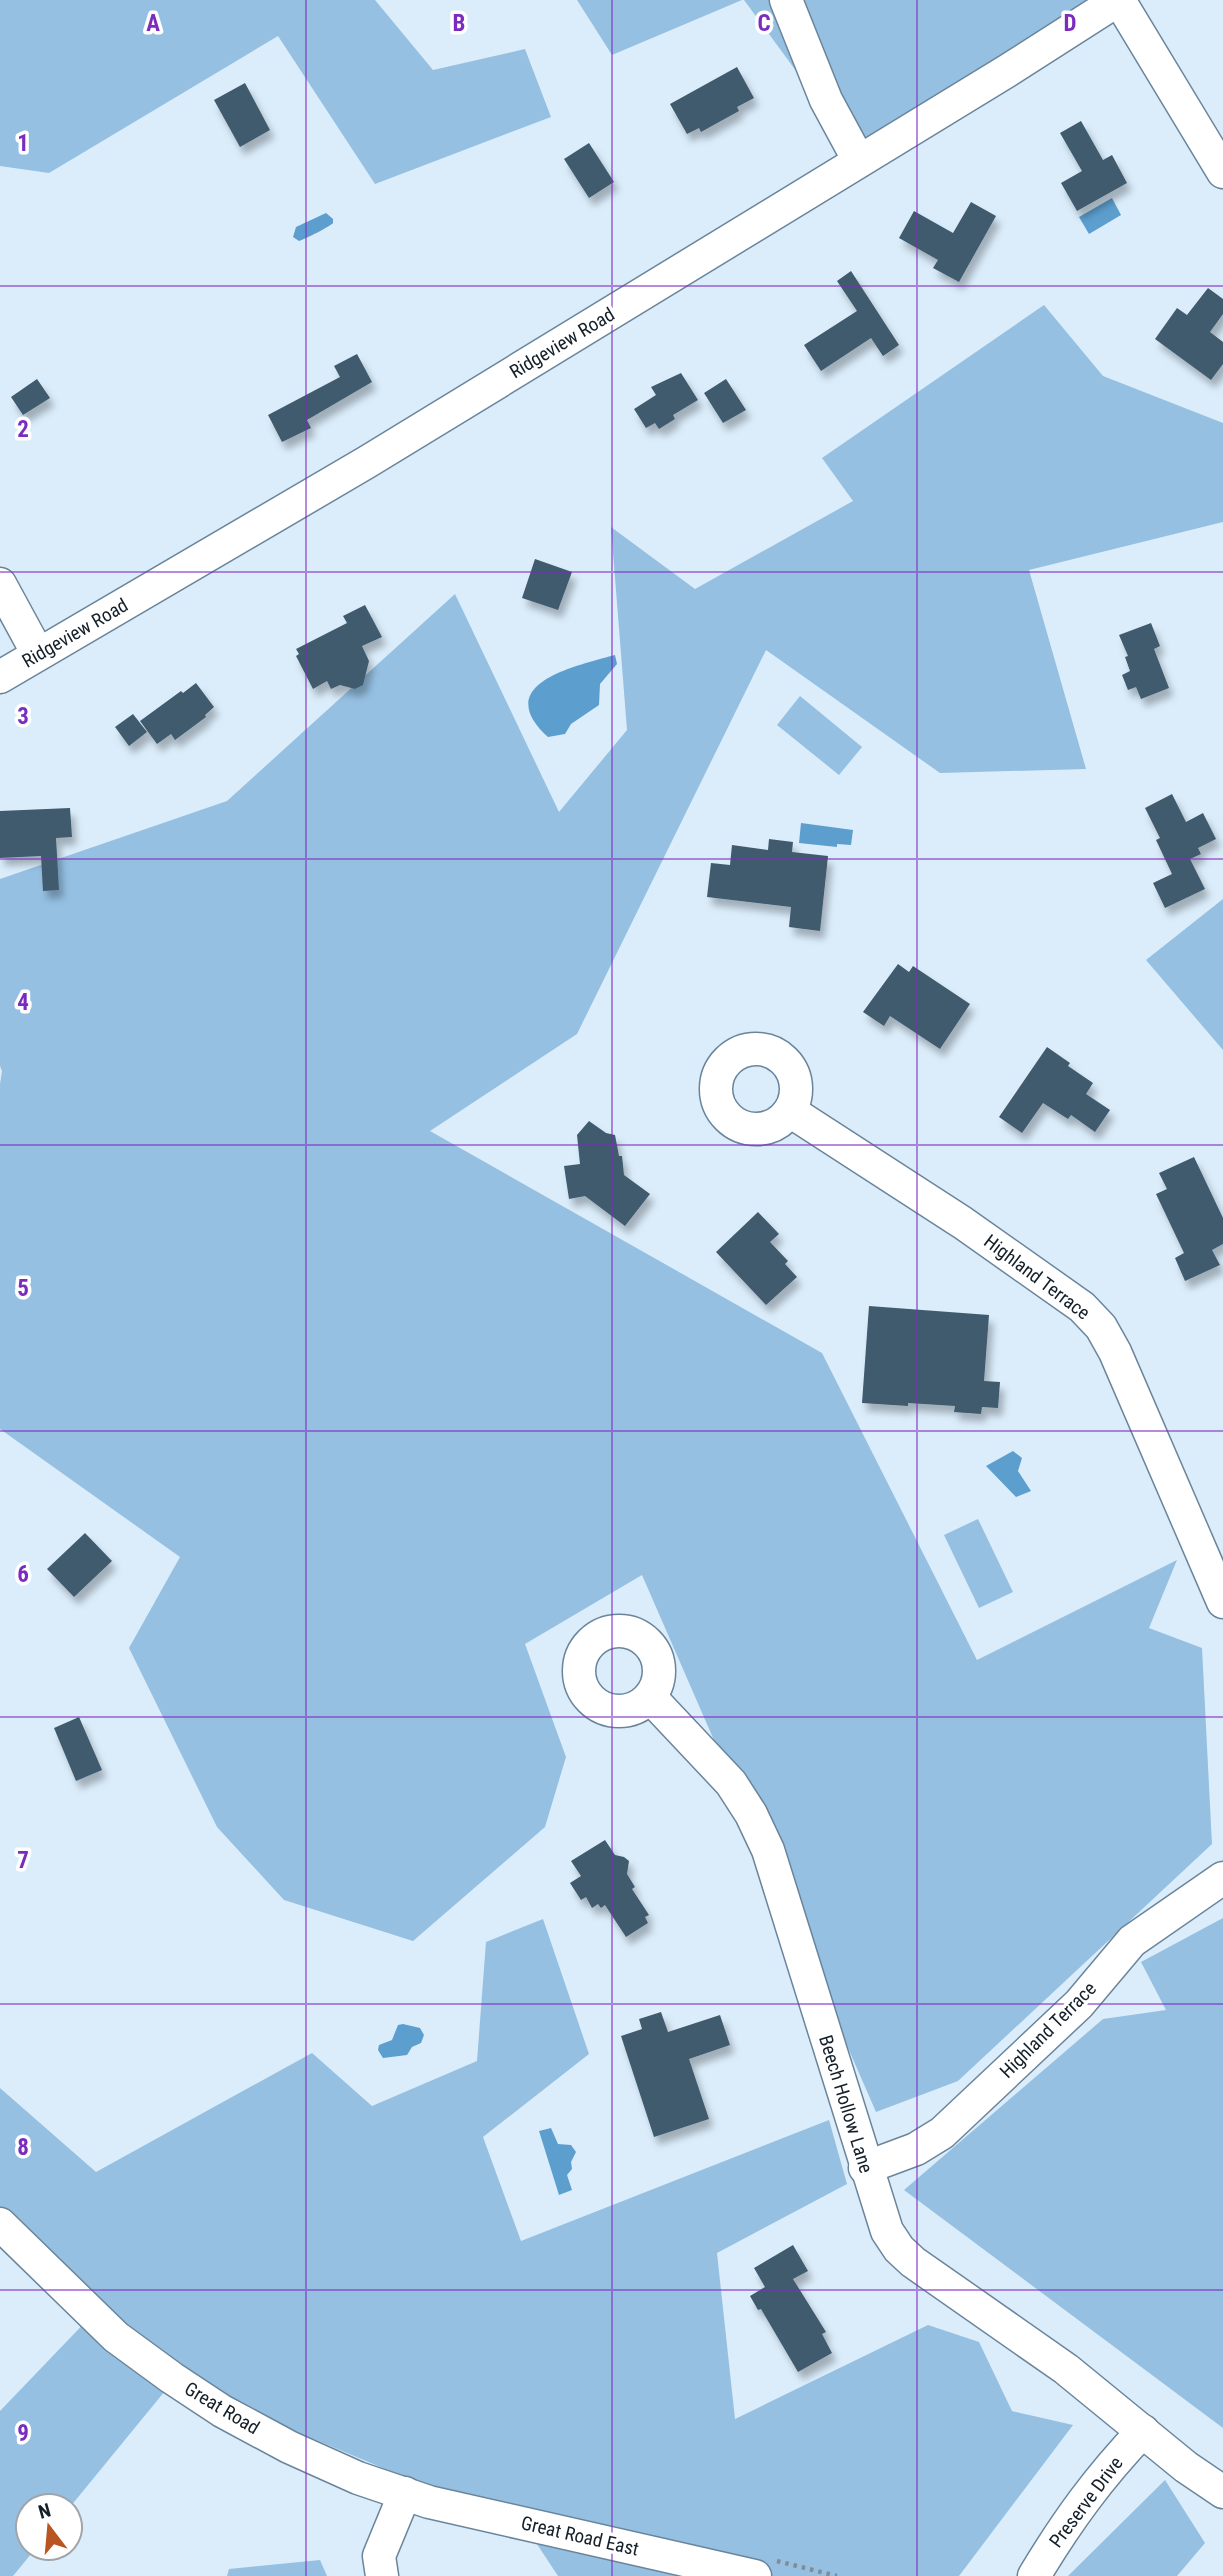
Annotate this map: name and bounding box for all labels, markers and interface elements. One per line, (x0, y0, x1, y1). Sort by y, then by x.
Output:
text: A (146, 10, 160, 37)
text: B (453, 10, 465, 37)
text: C (757, 10, 771, 37)
text: D (1064, 10, 1077, 37)
text: 1 (17, 130, 29, 157)
street label: Ridgeview Road (505, 303, 619, 383)
text: 2 (17, 416, 29, 443)
street label: Ridgeview Road (18, 593, 132, 673)
text: 3 (17, 703, 29, 730)
text: 4 (17, 989, 29, 1016)
street label: Highland Terrace (980, 1230, 1095, 1324)
text: 5 (17, 1275, 29, 1302)
text: 6 (17, 1561, 29, 1588)
text: 7 (17, 1847, 29, 1874)
street label: Highland Terrace (995, 1977, 1101, 2083)
street label: Beech Hollow Lane (814, 2032, 878, 2176)
text: 8 (17, 2134, 29, 2161)
street label: Great Road (181, 2377, 263, 2439)
text: 9 (17, 2420, 29, 2447)
street label: Preserve Drive (1044, 2452, 1128, 2552)
north arrow (14, 2492, 84, 2562)
text: N (36, 2498, 53, 2524)
street label: Great Road East (519, 2511, 641, 2561)

